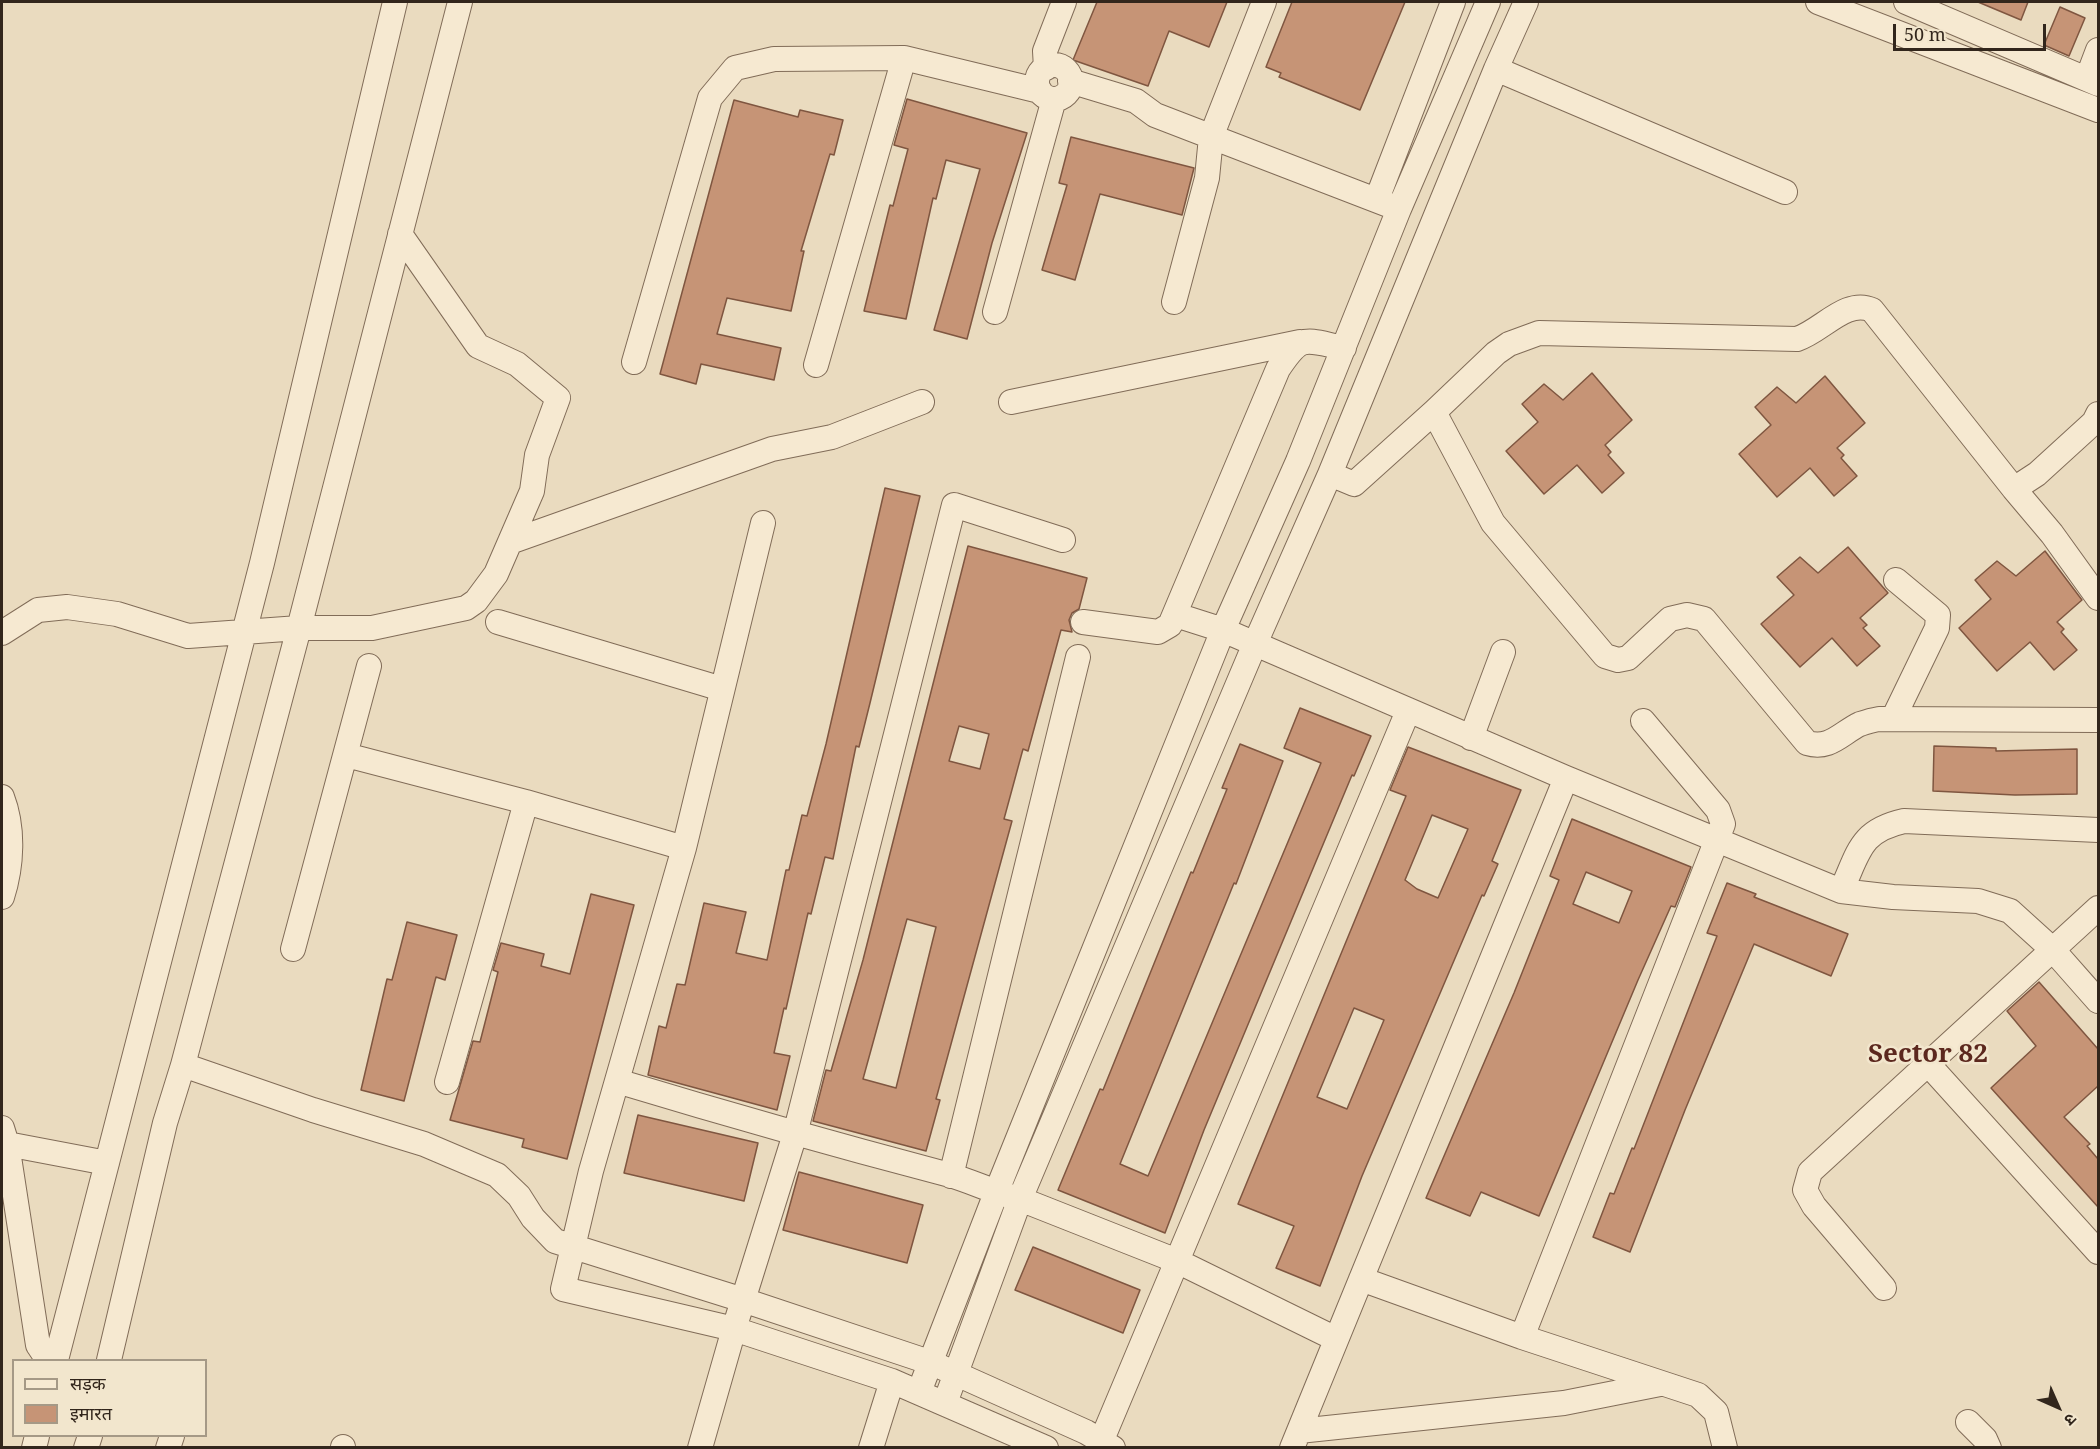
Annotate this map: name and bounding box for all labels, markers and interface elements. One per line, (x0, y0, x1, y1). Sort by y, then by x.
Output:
scale bar (1896, 12, 2049, 50)
text: 50 m (1904, 22, 1946, 46)
district label: Sector 82 (1868, 1039, 1988, 1071)
legend (12, 1359, 207, 1437)
text: सड़क (70, 1371, 106, 1395)
north arrow (2028, 1377, 2088, 1437)
text: इमारत (70, 1401, 112, 1425)
text: उ (2060, 1409, 2082, 1431)

